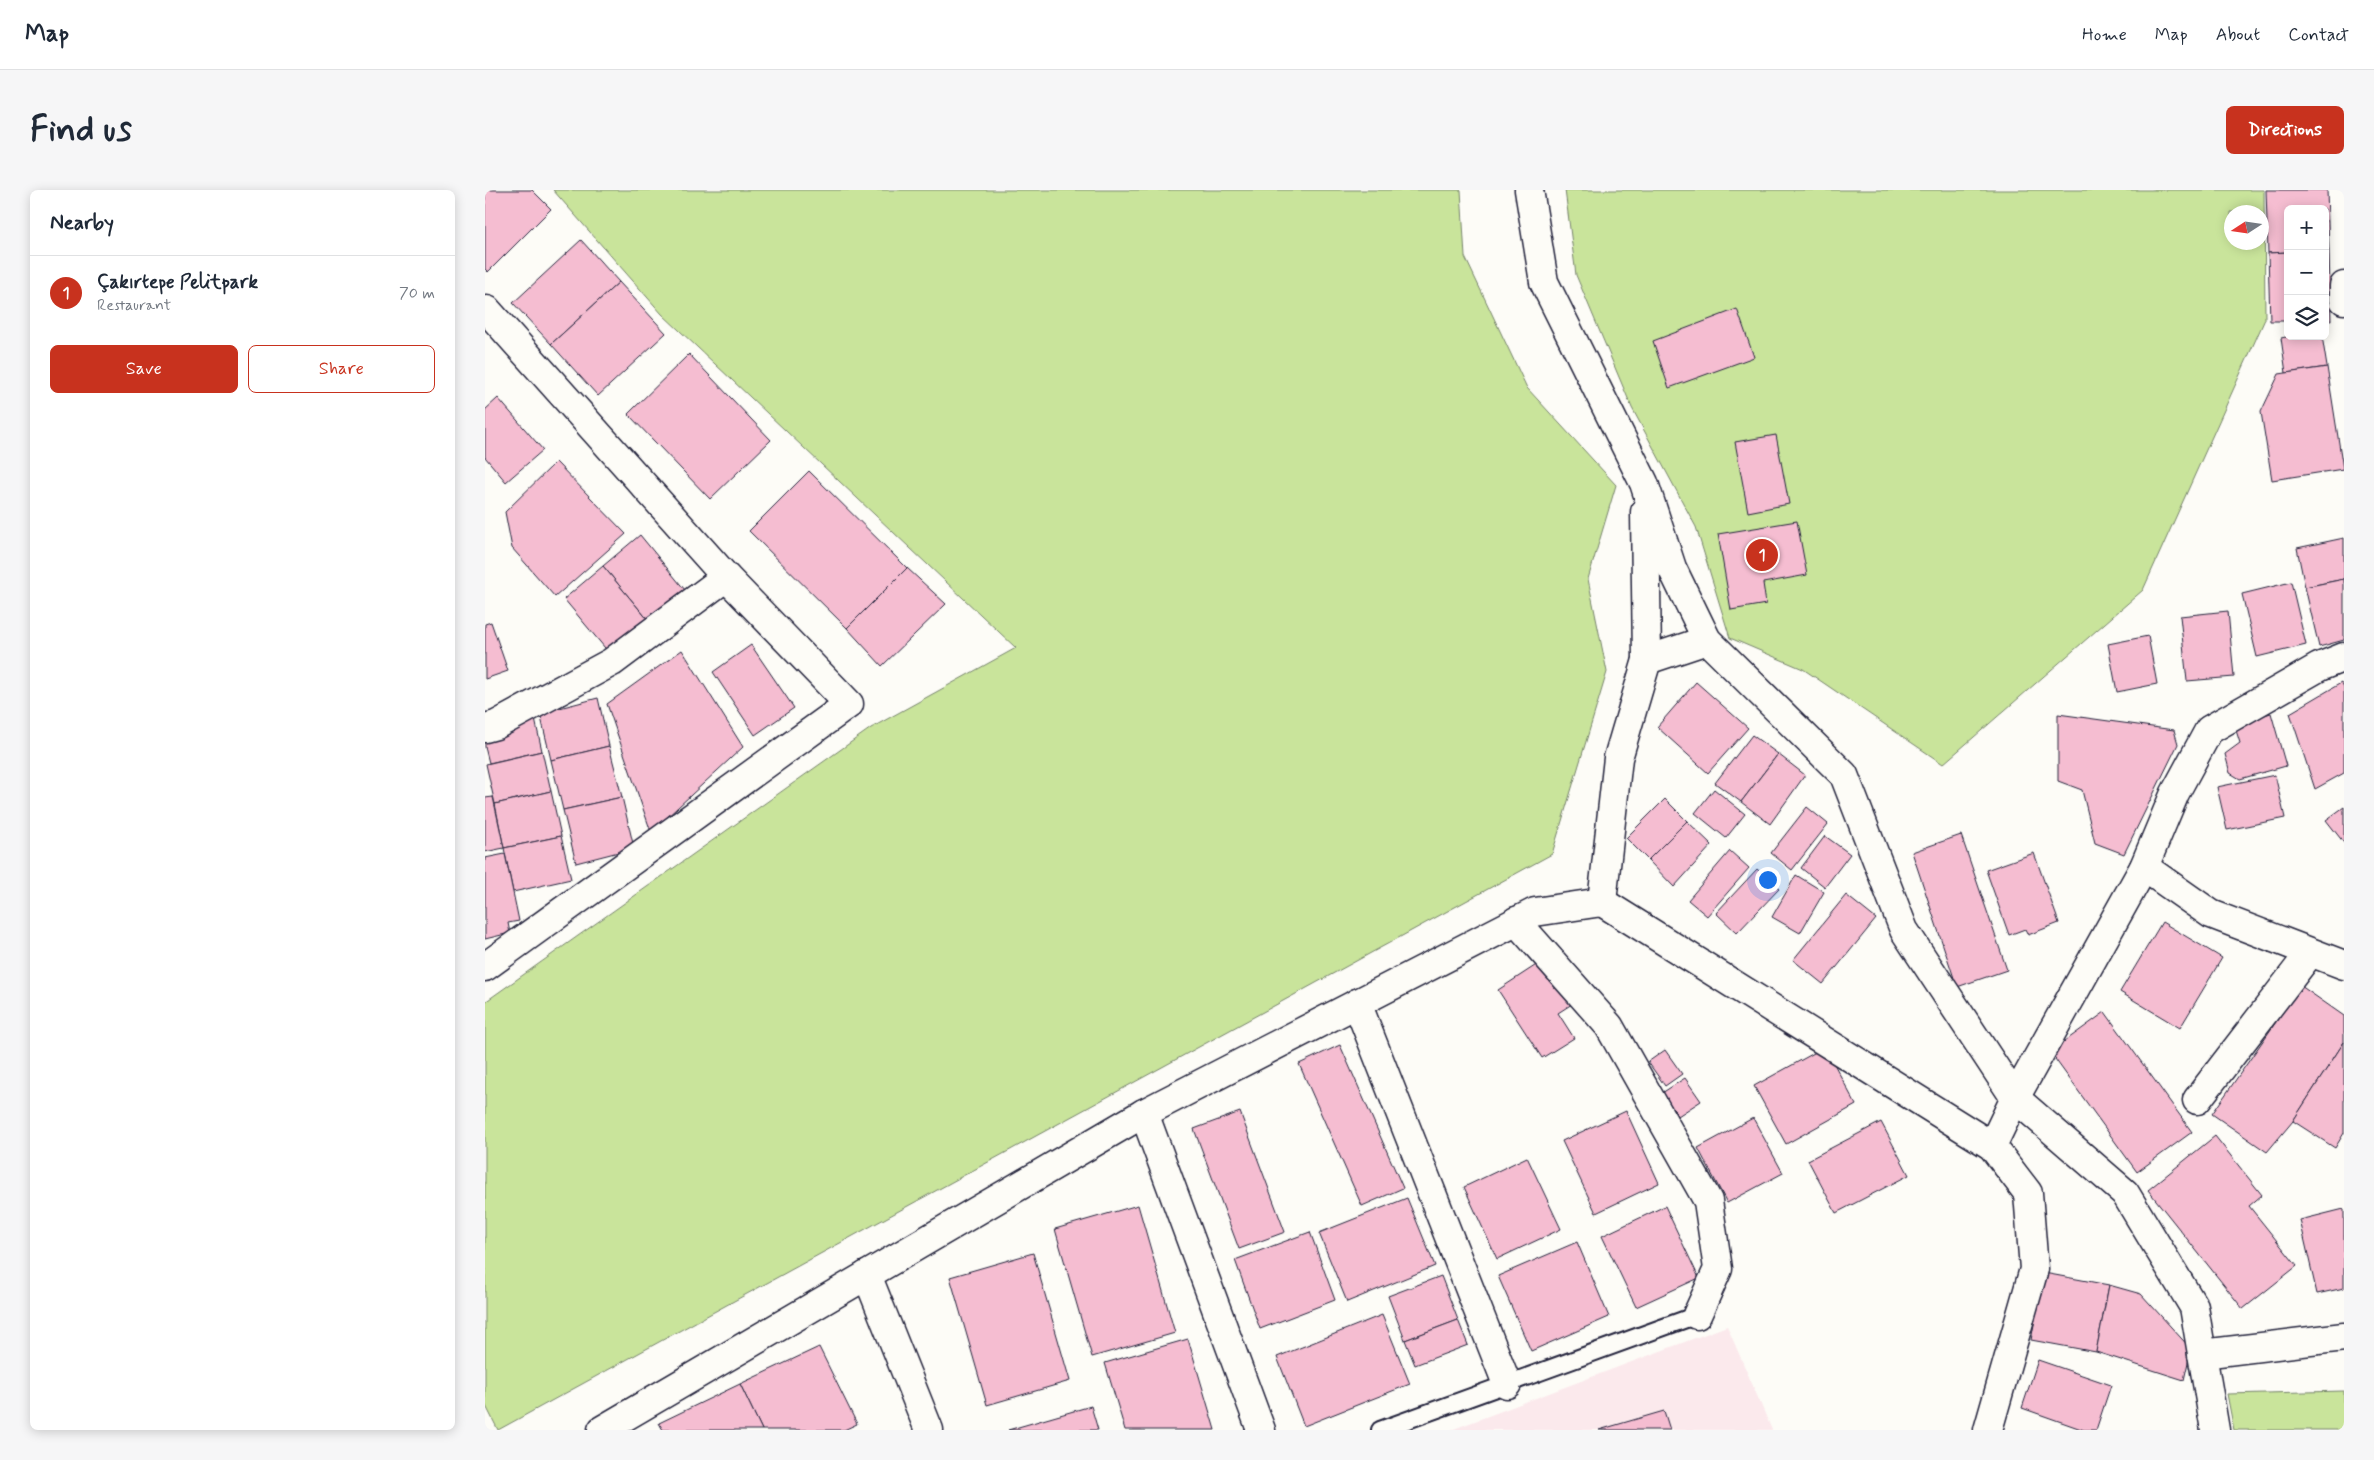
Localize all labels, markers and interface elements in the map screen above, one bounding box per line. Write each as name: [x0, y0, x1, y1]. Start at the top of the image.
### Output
text: Map: [25, 19, 69, 50]
text: Home: [2082, 23, 2127, 47]
text: Map: [2155, 23, 2188, 47]
text: About: [2216, 23, 2260, 47]
text: Contact: [2288, 23, 2349, 47]
button: Directions: [2226, 106, 2344, 154]
text: Find us: [30, 107, 132, 153]
north arrow: [2224, 205, 2269, 250]
map controls: [2284, 205, 2329, 340]
button: +: [2284, 205, 2329, 250]
text: Nearby: [50, 209, 114, 237]
button: −: [2284, 250, 2329, 295]
text: Çakırtepe Pelitpark: [97, 270, 258, 295]
text: 1: [62, 283, 70, 304]
text: 70 m: [399, 283, 435, 304]
text: Restaurant: [97, 295, 171, 316]
button: layers: [2284, 295, 2329, 340]
button: Save: [50, 345, 238, 393]
button: Share: [248, 345, 435, 393]
pin: 1: [1746, 536, 1778, 574]
your location: [1755, 867, 1781, 893]

